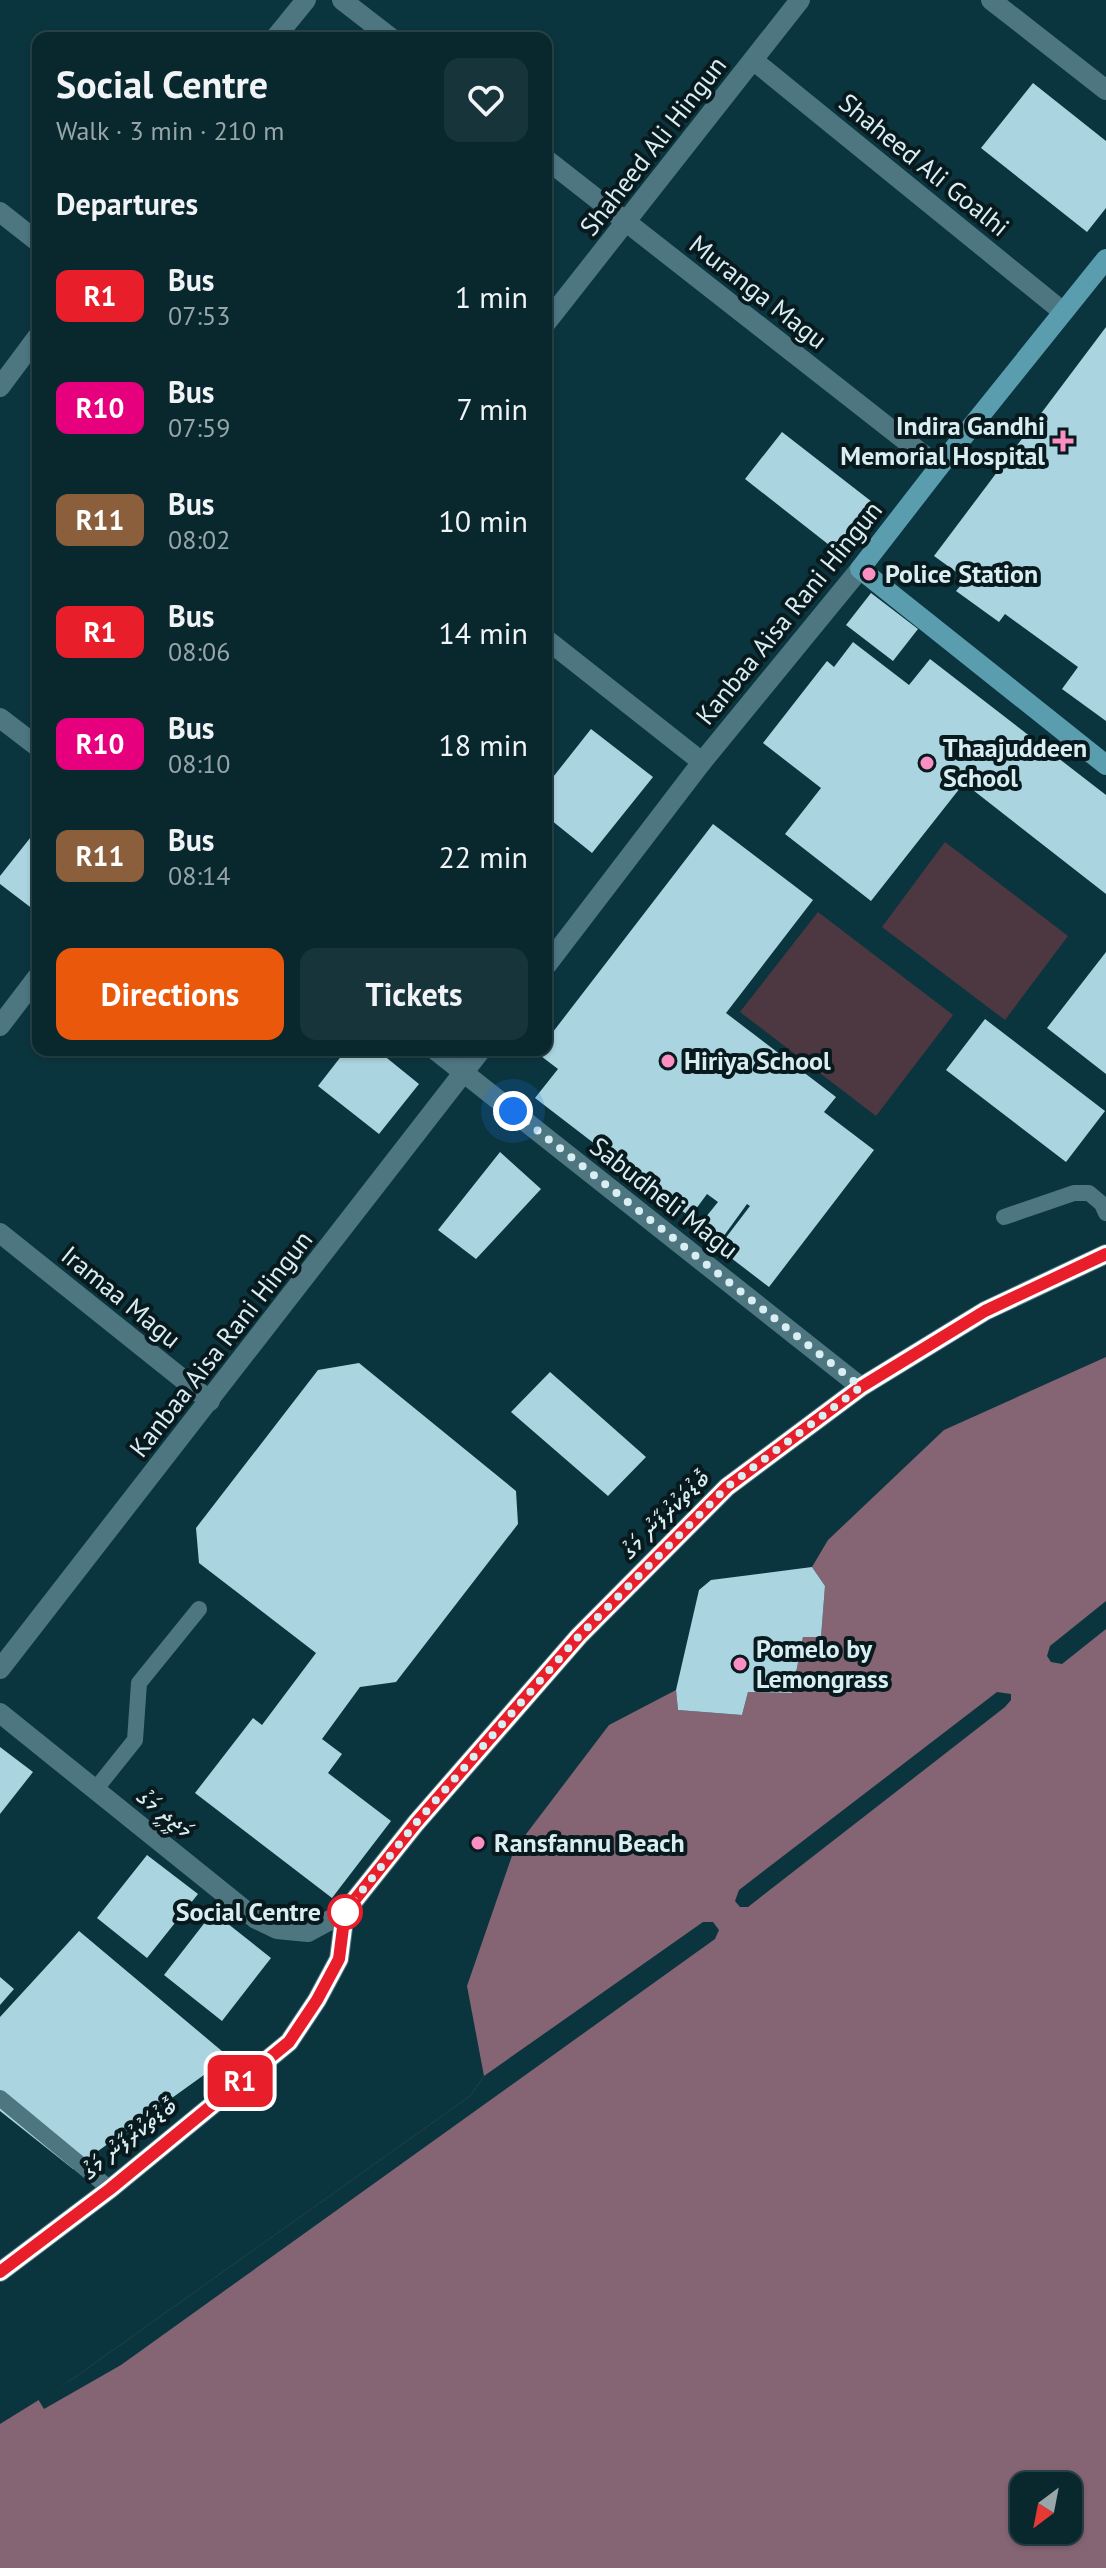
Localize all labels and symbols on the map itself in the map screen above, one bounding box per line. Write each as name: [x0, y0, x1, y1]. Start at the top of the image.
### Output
street label: Shaheed Ali Hingun: [572, 49, 733, 242]
street label: Shaheed Ali Goalhi: [832, 86, 1016, 243]
street label: Muranga Magu: [683, 228, 834, 356]
place label: Indira Gandhi Memorial Hospital: [840, 409, 1045, 472]
marker: Indira Gandhi Memorial Hospital: [1052, 430, 1074, 452]
street label: Kanbaa Aisa Rani Hingun: [688, 494, 889, 731]
place label: Police Station: [885, 557, 1038, 590]
marker: Police Station: [860, 565, 878, 583]
place label: Thaajuddeen School: [943, 731, 1087, 794]
marker: Thaajuddeen School: [918, 754, 936, 772]
place label: Hiriya School: [684, 1044, 831, 1077]
marker: Hiriya School: [659, 1052, 677, 1070]
your location: [493, 1091, 533, 1131]
street label: Sabudheli Magu: [584, 1129, 745, 1266]
street label: Kanbaa Aisa Rani Hingun: [122, 1224, 319, 1463]
street label: Iramaa Magu: [55, 1238, 188, 1355]
street label: ބޮޑުތަކުރުފާނު މަގު: [612, 1462, 717, 1566]
place label: Pomelo by Lemongrass: [756, 1632, 889, 1695]
marker: Pomelo by Lemongrass: [731, 1655, 749, 1673]
street label: މަޖީދީ މަގު: [129, 1779, 200, 1847]
place label: Ransfannu Beach: [494, 1826, 685, 1859]
marker: Ransfannu Beach: [469, 1834, 487, 1852]
place label: Social Centre: [176, 1895, 321, 1928]
marker: Social Centre: [328, 1895, 362, 1929]
line badge: R1: [204, 2055, 276, 2107]
street label: ބޮޑުތަކުރުފާނު މަގު: [73, 2089, 183, 2187]
north arrow: [1010, 2472, 1082, 2544]

